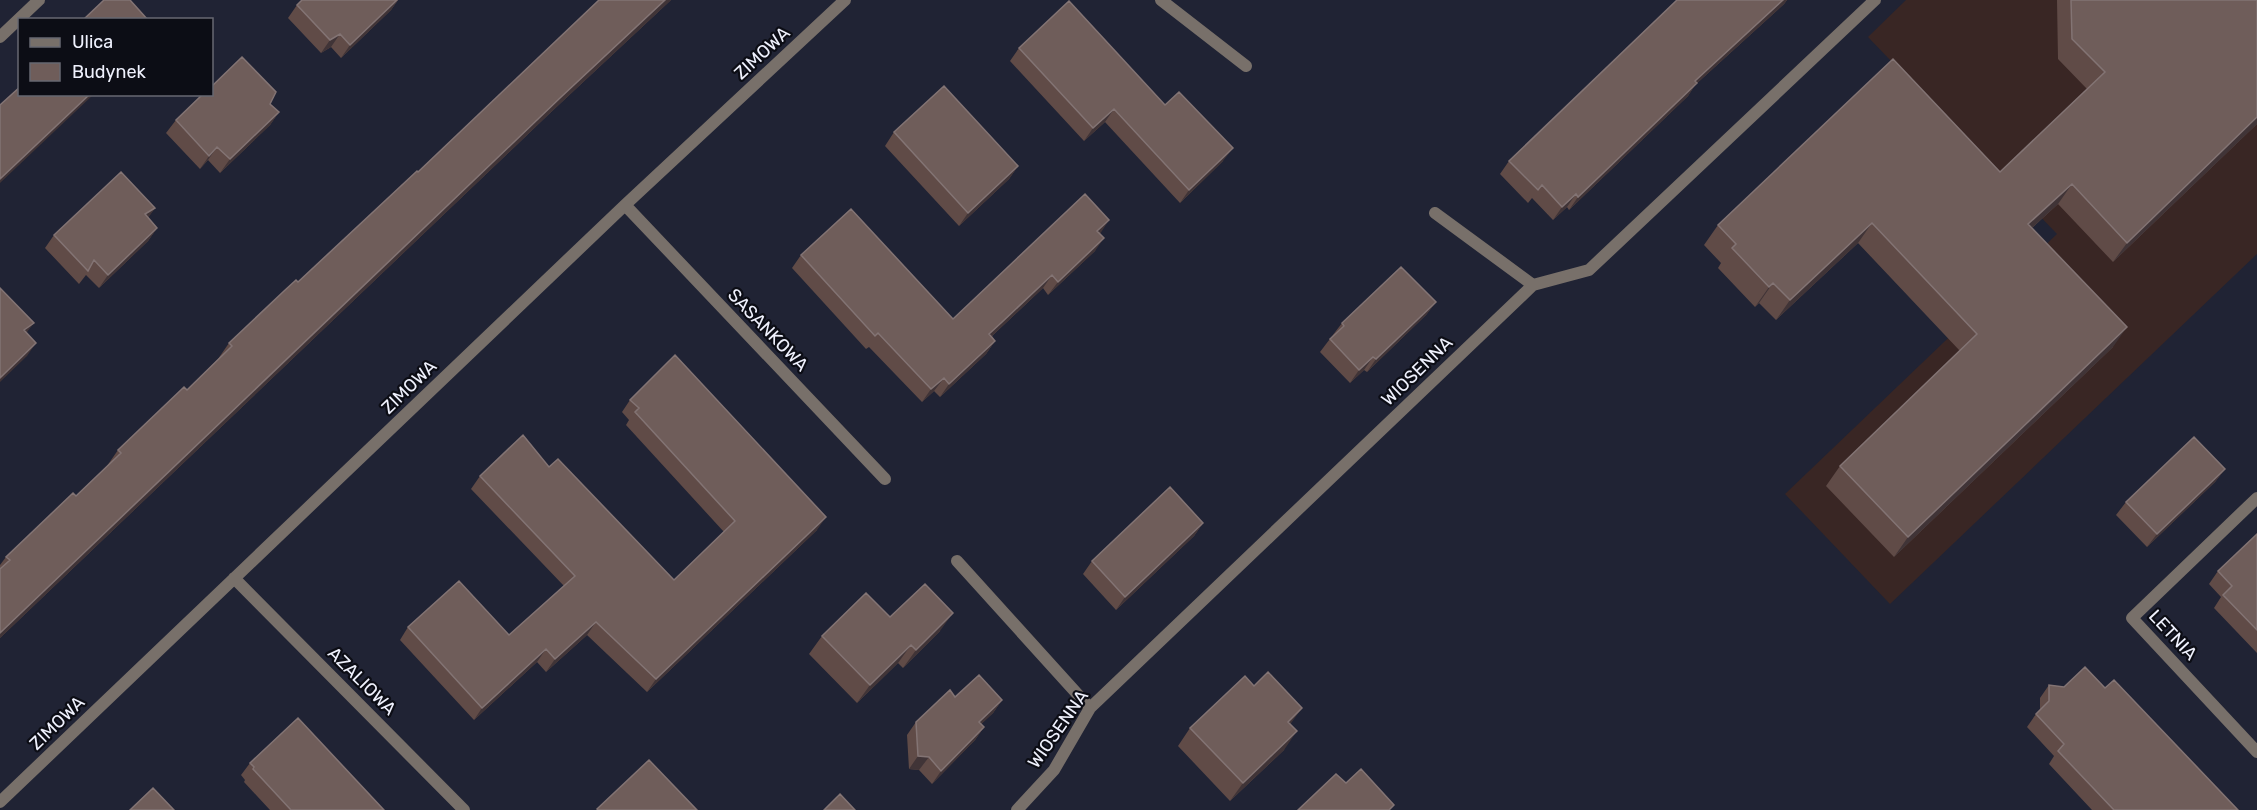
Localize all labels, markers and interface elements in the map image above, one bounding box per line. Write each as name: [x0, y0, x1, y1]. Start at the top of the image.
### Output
legend: [18, 18, 213, 96]
street label: ZIMOWA: [730, 22, 794, 84]
text: Ulica: [72, 31, 113, 53]
text: Budynek: [72, 61, 146, 83]
street label: SASANKOWA: [723, 284, 813, 376]
street label: WIOSENNA: [1377, 332, 1457, 410]
street label: ZIMOWA: [377, 355, 441, 419]
street label: LETNIA: [2144, 605, 2202, 665]
street label: AZALIOWA: [323, 642, 401, 720]
street label: WIOSENNA: [1023, 686, 1093, 772]
street label: ZIMOWA: [25, 691, 89, 755]

